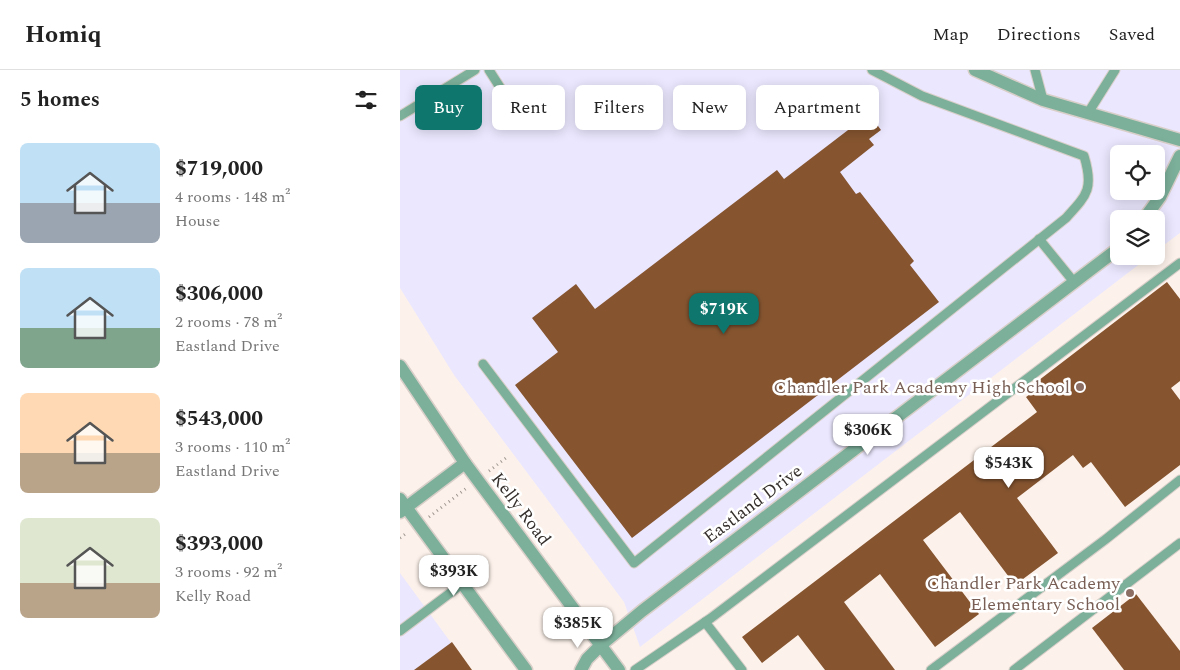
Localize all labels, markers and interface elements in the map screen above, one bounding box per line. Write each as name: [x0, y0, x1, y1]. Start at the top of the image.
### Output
text: Homiq: [25, 17, 102, 53]
text: Map: [933, 21, 969, 48]
text: Directions: [997, 21, 1081, 48]
text: Saved: [1109, 21, 1155, 48]
text: 5 homes: [20, 84, 100, 116]
chip: Buy: [415, 85, 482, 130]
chip: Rent: [492, 85, 565, 130]
chip: Filters: [575, 85, 663, 130]
chip: New: [673, 85, 746, 130]
chip: Apartment: [756, 85, 879, 130]
icon: filters: [352, 86, 380, 114]
map controls: [1110, 145, 1165, 265]
button: locate: [1110, 145, 1165, 200]
text: $719,000: [175, 153, 263, 185]
icon: home: [60, 163, 120, 223]
text: 4 rooms · 148 m²: [175, 185, 290, 209]
text: House: [175, 209, 220, 233]
button: layers: [1110, 210, 1165, 265]
text: $306,000: [175, 278, 263, 310]
icon: home: [60, 288, 120, 348]
pin: $719K: [689, 292, 759, 335]
text: $719K: [700, 297, 748, 321]
text: 2 rooms · 78 m²: [175, 310, 282, 334]
text: Eastland Drive: [175, 334, 280, 358]
place label: Chandler Park Academy High School: [773, 374, 1070, 401]
marker: Chandler Park Academy High School: [1074, 381, 1086, 393]
text: $543,000: [175, 403, 263, 435]
icon: home: [60, 413, 120, 473]
pin: $306K: [833, 414, 903, 456]
text: $306K: [844, 418, 892, 442]
text: 3 rooms · 110 m²: [175, 435, 290, 459]
pin: $543K: [974, 446, 1044, 489]
text: $543K: [985, 451, 1033, 475]
street label: Eastland Drive: [698, 458, 808, 550]
text: Eastland Drive: [175, 459, 280, 483]
street label: Kelly Road: [484, 467, 558, 551]
text: $393,000: [175, 528, 263, 560]
icon: home: [60, 538, 120, 598]
pin: $393K: [419, 554, 489, 597]
text: $393K: [430, 559, 478, 583]
text: 3 rooms · 92 m²: [175, 560, 282, 584]
place label: Chandler Park Academy Elementary School: [927, 570, 1121, 618]
text: Kelly Road: [175, 584, 251, 608]
marker: Chandler Park Academy Elementary School: [1124, 587, 1136, 599]
pin: $385K: [543, 606, 613, 649]
text: $385K: [554, 611, 602, 635]

